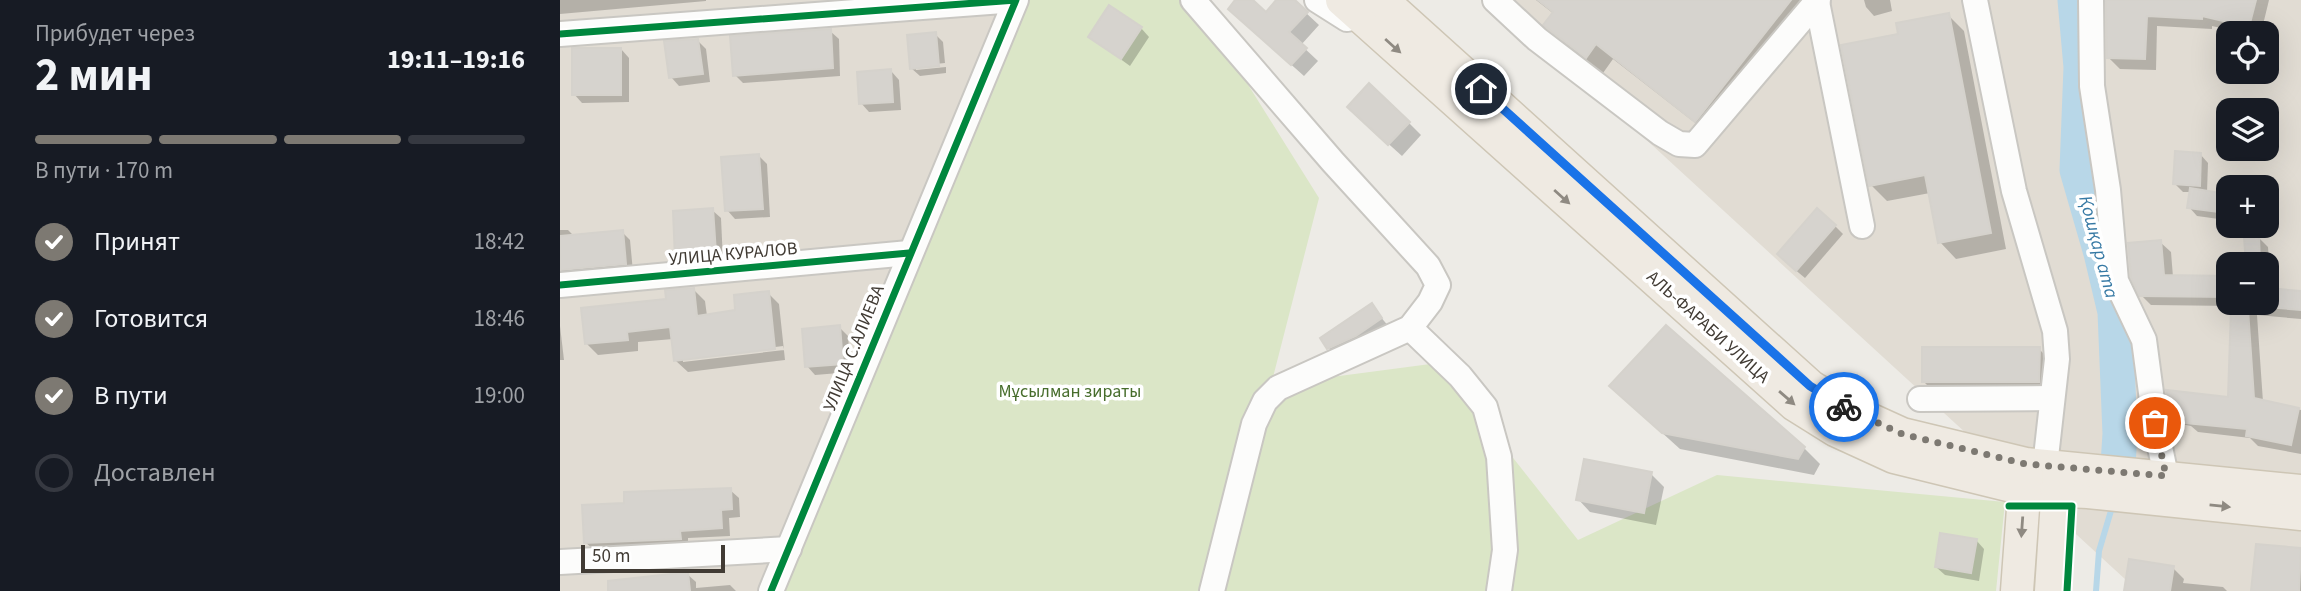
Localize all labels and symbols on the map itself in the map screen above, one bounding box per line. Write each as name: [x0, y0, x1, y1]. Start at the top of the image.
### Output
one-way arrow: [1384, 38, 1402, 54]
pin: [1451, 59, 1511, 119]
one-way arrow: [1553, 189, 1570, 205]
water label: Қошқар ата: [2071, 193, 2125, 301]
street label: УЛИЦА КУРАЛОВ: [668, 236, 798, 272]
street label: АЛЬ-ФАРАБИ УЛИЦА: [1641, 265, 1775, 389]
street label: УЛИЦА С.АЛИЕВА: [817, 281, 891, 415]
courier: [1809, 372, 1879, 442]
park label: Мұсылман зираты: [999, 379, 1141, 404]
one-way arrow: [1778, 390, 1796, 406]
pin: [2125, 393, 2185, 453]
one-way arrow: [2209, 500, 2231, 511]
one-way arrow: [2016, 516, 2027, 538]
scale bar: [581, 542, 724, 574]

